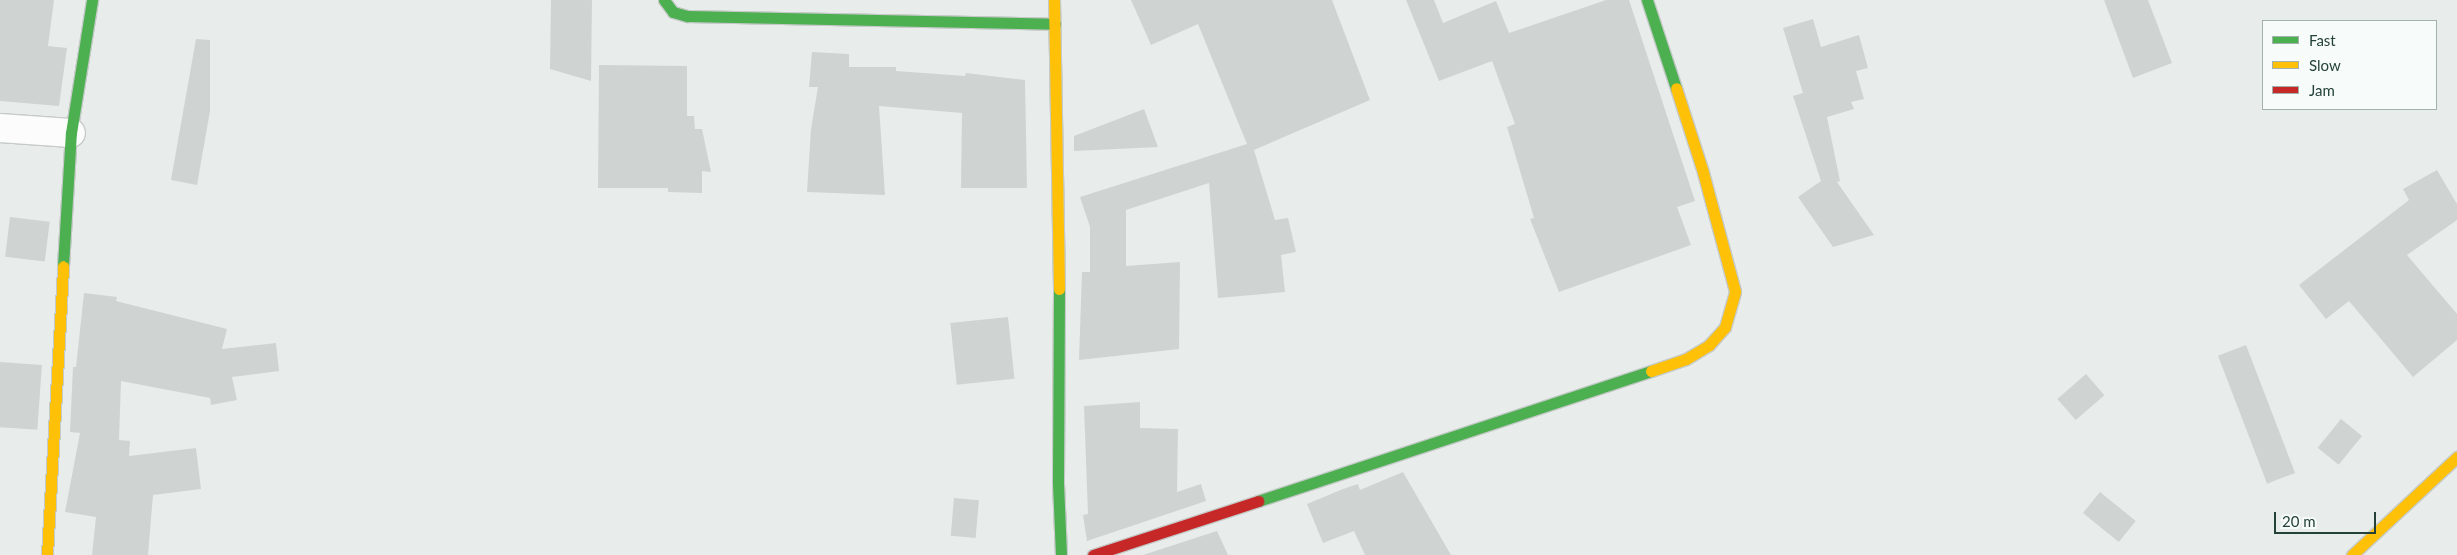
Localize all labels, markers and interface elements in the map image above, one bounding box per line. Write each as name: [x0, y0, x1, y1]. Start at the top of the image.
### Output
legend: [2262, 20, 2437, 110]
text: Fast: [2309, 31, 2336, 49]
text: Slow: [2309, 56, 2341, 74]
text: Jam: [2309, 81, 2335, 99]
scale bar: [2277, 502, 2380, 534]
text: 20 m: [2282, 512, 2316, 530]

